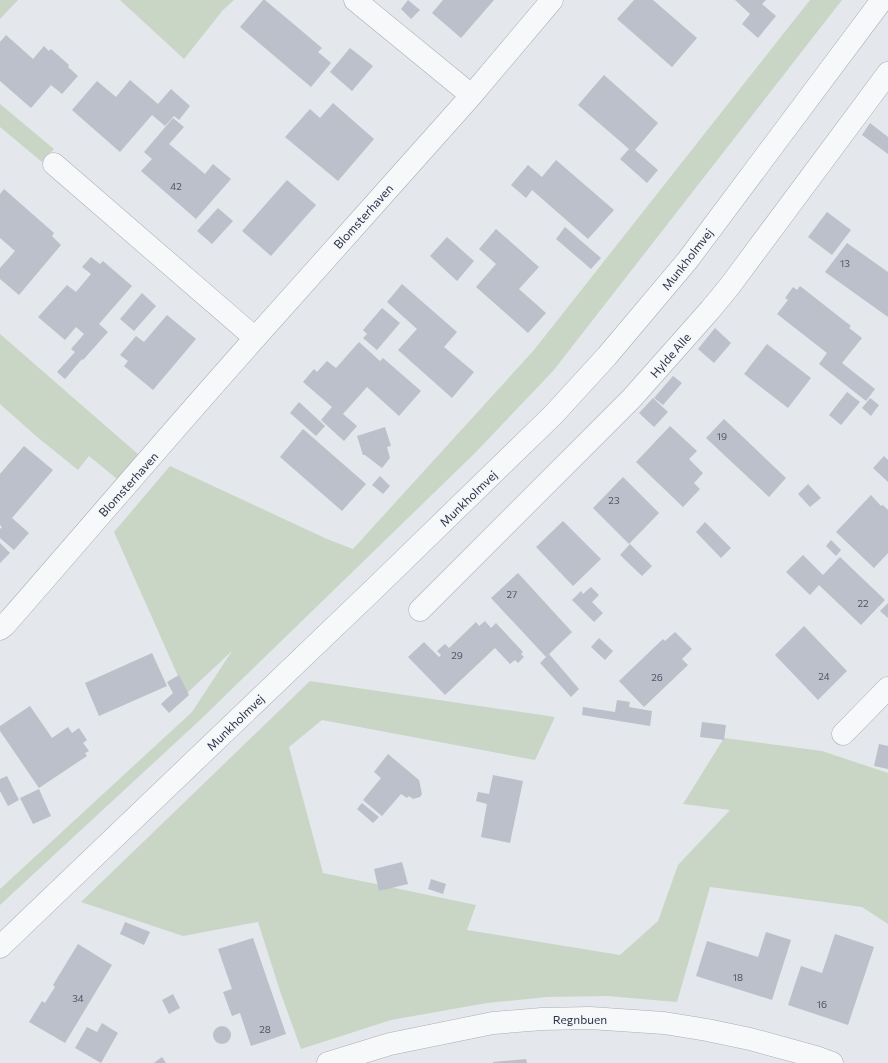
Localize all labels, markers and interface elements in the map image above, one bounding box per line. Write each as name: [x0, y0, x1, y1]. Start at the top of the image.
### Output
house number: 42: [170, 180, 182, 192]
street label: Blomsterhaven: [330, 181, 396, 251]
street label: Munkholmvej: [659, 225, 715, 293]
house number: 13: [840, 257, 850, 269]
street label: Hylde Alle: [647, 330, 693, 380]
house number: 19: [717, 430, 727, 442]
street label: Blomsterhaven: [95, 449, 161, 519]
street label: Munkholmvej: [436, 467, 500, 529]
house number: 23: [608, 494, 620, 506]
house number: 27: [507, 588, 517, 600]
house number: 22: [857, 597, 869, 609]
house number: 29: [451, 649, 463, 661]
house number: 24: [818, 670, 830, 682]
house number: 26: [651, 671, 663, 683]
street label: Munkholmvej: [203, 691, 267, 753]
house number: 18: [733, 971, 743, 983]
house number: 34: [72, 992, 84, 1004]
house number: 16: [817, 998, 827, 1010]
street label: Regnbuen: [553, 1012, 607, 1026]
house number: 28: [259, 1023, 271, 1035]

